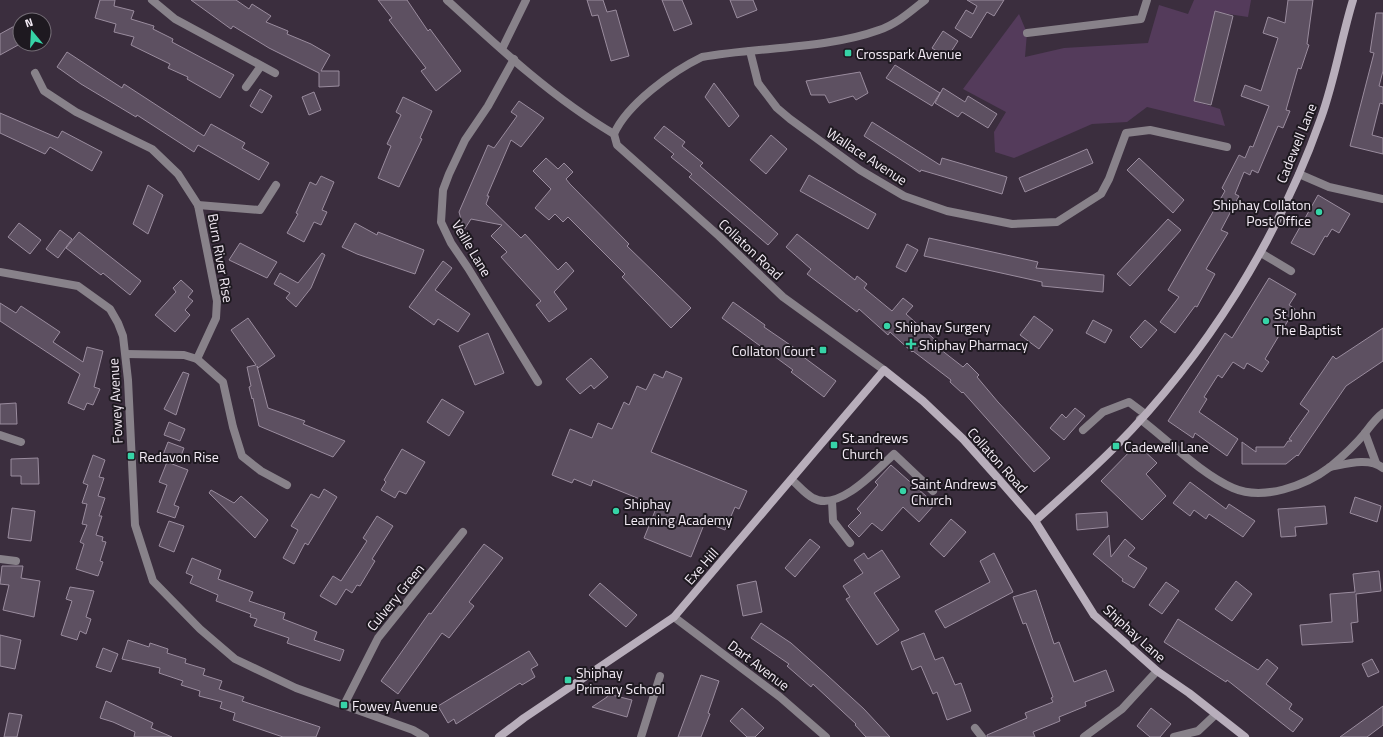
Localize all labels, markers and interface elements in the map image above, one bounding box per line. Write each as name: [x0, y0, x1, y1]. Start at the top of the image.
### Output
north arrow: [12, 12, 52, 52]
text: N: [23, 14, 35, 31]
place label: Crosspark Avenue: [856, 43, 962, 64]
marker: Crosspark Avenue: [843, 48, 853, 58]
street label: Cadewell Lane: [1270, 100, 1322, 186]
street label: Wallace Avenue: [822, 122, 912, 190]
place label: Shiphay Collaton Post Office: [1213, 194, 1311, 231]
marker: Shiphay Collaton Post Office: [1314, 207, 1324, 217]
street label: Burn River Rise: [203, 212, 239, 304]
street label: Collaton Road: [714, 214, 788, 284]
street label: Veille Lane: [447, 216, 497, 280]
place label: St John The Baptist: [1274, 303, 1341, 340]
place label: Shiphay Surgery: [895, 316, 991, 337]
marker: St John The Baptist: [1261, 316, 1271, 326]
marker: Shiphay Surgery: [882, 321, 892, 331]
place label: Shiphay Pharmacy: [919, 334, 1028, 355]
marker: Shiphay Pharmacy: [906, 339, 916, 349]
place label: Collaton Court: [732, 340, 815, 361]
marker: Collaton Court: [818, 345, 828, 355]
street label: Fowey Avenue: [102, 358, 128, 444]
street label: Collaton Road: [963, 423, 1033, 497]
place label: St.andrews Church: [842, 427, 908, 464]
place label: Cadewell Lane: [1124, 436, 1209, 457]
marker: St.andrews Church: [829, 440, 839, 450]
marker: Cadewell Lane: [1111, 441, 1121, 451]
place label: Redavon Rise: [139, 446, 219, 467]
marker: Redavon Rise: [126, 451, 136, 461]
place label: Saint Andrews Church: [911, 473, 996, 510]
marker: Saint Andrews Church: [898, 486, 908, 496]
place label: Shiphay Learning Academy: [624, 493, 732, 530]
marker: Shiphay Learning Academy: [611, 506, 621, 516]
street label: Exe Hill: [679, 543, 723, 589]
street label: Culvery Green: [361, 559, 429, 635]
street label: Shiphay Lane: [1099, 599, 1171, 667]
street label: Dart Avenue: [724, 635, 794, 695]
place label: Shiphay Primary School: [576, 662, 665, 699]
marker: Shiphay Primary School: [563, 675, 573, 685]
place label: Fowey Avenue: [352, 695, 438, 716]
marker: Fowey Avenue: [339, 700, 349, 710]

